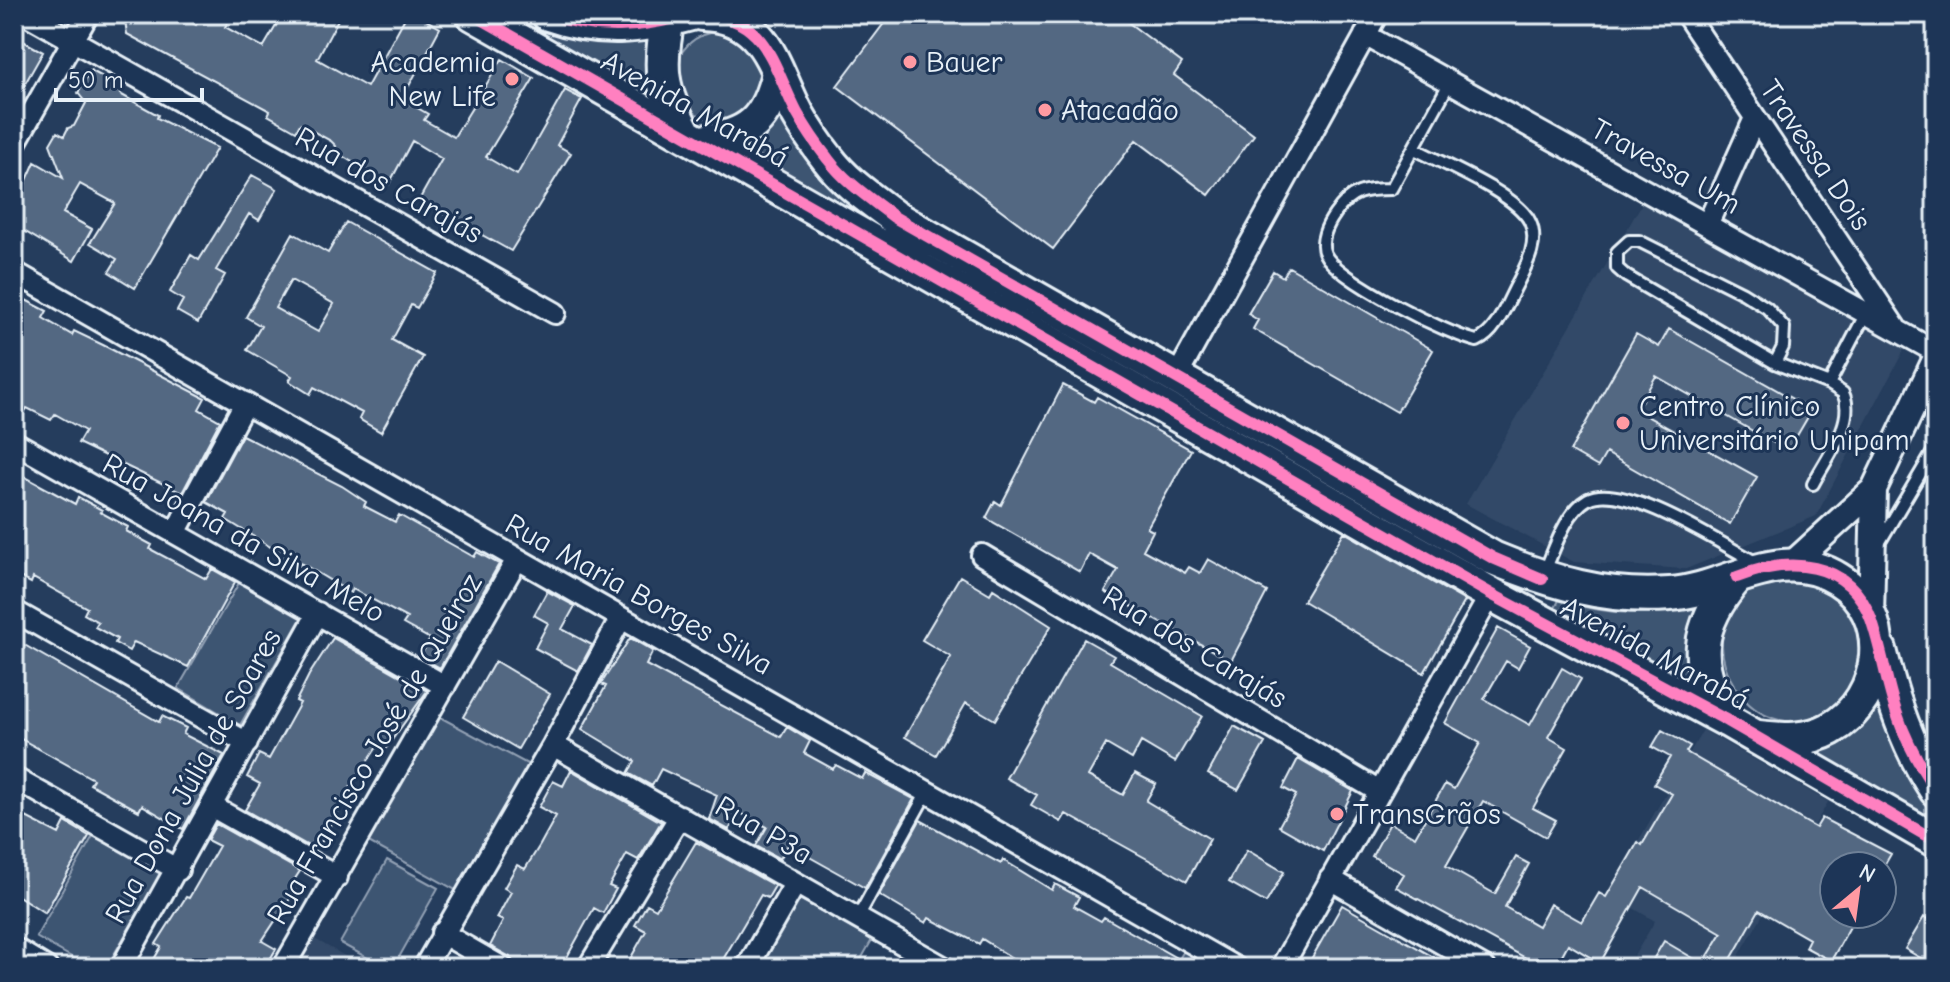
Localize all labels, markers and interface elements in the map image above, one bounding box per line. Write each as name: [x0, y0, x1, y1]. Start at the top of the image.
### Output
street label: Avenida Marabá: [595, 44, 794, 175]
place label: Academia New Life: [371, 45, 496, 114]
place label: Bauer: [926, 45, 1002, 80]
scale bar: [56, 52, 202, 102]
marker: Bauer: [901, 53, 919, 71]
text: 50 m: [68, 66, 124, 94]
marker: Academia New Life: [503, 70, 521, 88]
street label: Travessa Dois: [1752, 73, 1879, 237]
place label: Atacadão: [1061, 93, 1179, 128]
marker: Atacadão: [1036, 101, 1054, 119]
street label: Travessa Um: [1585, 111, 1747, 222]
street label: Rua dos Carajás: [289, 120, 488, 251]
place label: Centro Clínico Universitário Unipam: [1639, 389, 1909, 458]
marker: Centro Clínico Universitário Unipam: [1614, 414, 1632, 432]
street label: Rua Joana da Silva Melo: [97, 446, 391, 631]
street label: Rua Maria Borges Silva: [499, 506, 778, 682]
street label: Rua Francisco José de Queiroz: [260, 568, 489, 931]
street label: Rua dos Carajás: [1096, 579, 1293, 716]
street label: Avenida Marabá: [1555, 589, 1755, 718]
street label: Rua Dona Júlia de Soares: [98, 623, 289, 930]
street label: Rua P3a: [709, 789, 818, 872]
place label: TransGrãos: [1353, 797, 1501, 832]
marker: TransGrãos: [1328, 805, 1346, 823]
north arrow: [1818, 850, 1898, 930]
text: N: [1855, 859, 1880, 888]

